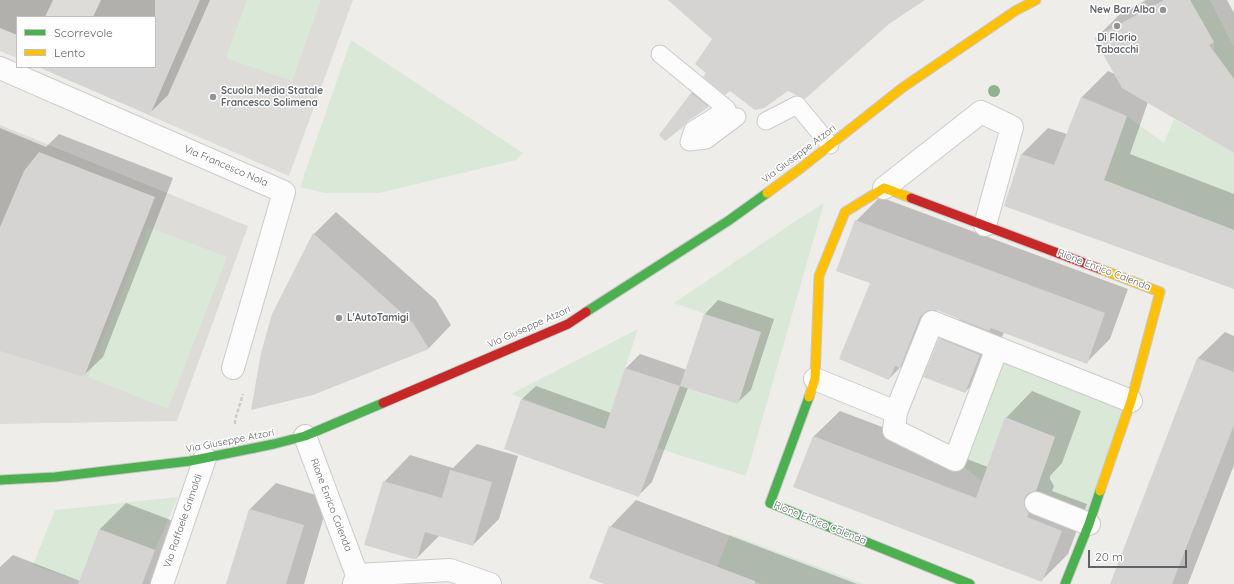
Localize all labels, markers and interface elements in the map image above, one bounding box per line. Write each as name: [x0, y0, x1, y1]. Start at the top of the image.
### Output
place label: New Bar Alba: [1090, 4, 1155, 16]
marker: New Bar Alba: [1158, 5, 1168, 15]
legend: [16, 16, 156, 68]
marker: Di Florio Tabacchi: [1112, 21, 1122, 31]
text: Scorrevole: [54, 25, 113, 40]
place label: Di Florio Tabacchi: [1096, 32, 1138, 56]
text: Lento: [54, 45, 85, 60]
place label: Scuola Media Statale Francesco Solimena: [221, 85, 323, 108]
marker: Scuola Media Statale Francesco Solimena: [208, 92, 218, 102]
street label: Via Giuseppe Atzori: [760, 122, 838, 186]
street label: Via Francesco Nola: [182, 143, 270, 189]
street label: Rione Enrico Calenda: [1056, 247, 1152, 293]
street label: Via Giuseppe Atzori: [486, 303, 572, 351]
place label: L'AutoTamigi: [347, 312, 409, 324]
marker: L'AutoTamigi: [334, 313, 344, 323]
street label: Via Giuseppe Atzori: [185, 427, 275, 455]
street label: Rione Enrico Calenda: [308, 457, 354, 553]
street label: Via Raffaele Grimaldi: [161, 473, 205, 569]
street label: Rione Enrico Calenda: [772, 499, 868, 547]
scale bar: [1090, 542, 1189, 568]
text: 20 m: [1095, 549, 1123, 564]

